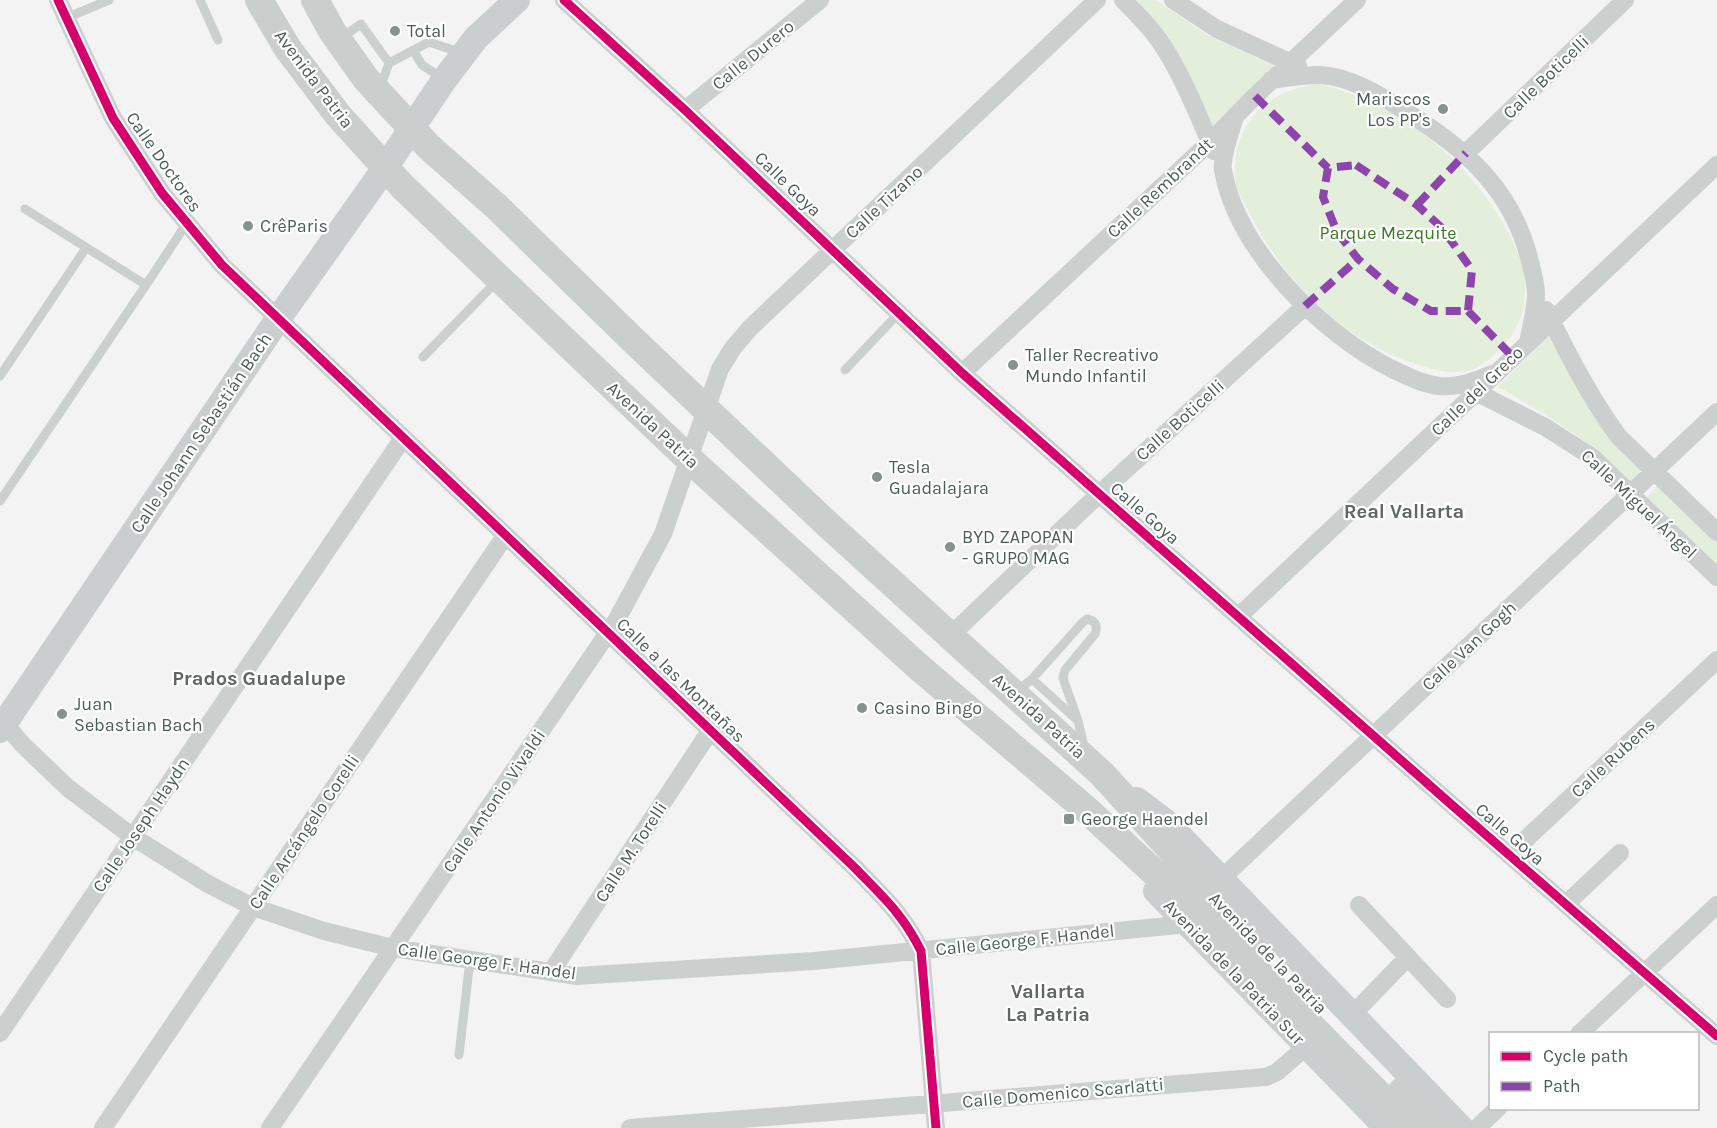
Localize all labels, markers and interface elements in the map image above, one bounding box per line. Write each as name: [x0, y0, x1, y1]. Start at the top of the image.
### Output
street label: Calle Durero: [707, 15, 799, 95]
place label: Total: [407, 20, 446, 42]
marker: Total: [388, 24, 402, 38]
street label: Avenida Patria: [270, 25, 358, 133]
street label: Calle Boticelli: [1498, 30, 1594, 124]
place label: Mariscos Los PP's: [1356, 88, 1431, 131]
marker: Mariscos Los PP's: [1436, 102, 1450, 116]
street label: Calle Doctores: [121, 108, 207, 216]
street label: Calle Rembrandt: [1102, 133, 1218, 243]
street label: Calle Goya: [750, 147, 826, 221]
street label: Calle Tizano: [841, 161, 927, 243]
place label: CrêParis: [260, 215, 328, 237]
marker: CrêParis: [241, 219, 255, 233]
park label: Parque Mezquite: [1319, 222, 1457, 244]
street label: Calle Johann Sebastián Bach: [126, 329, 276, 537]
street label: Calle del Greco: [1426, 341, 1528, 441]
place label: Taller Recreativo Mundo Infantil: [1025, 344, 1159, 387]
marker: Taller Recreativo Mundo Infantil: [1006, 358, 1020, 372]
street label: Calle Boticelli: [1131, 374, 1229, 466]
street label: Avenida Patria: [602, 377, 704, 473]
street label: Calle Miguel Ángel: [1576, 444, 1702, 563]
place label: Tesla Guadalajara: [889, 456, 989, 499]
marker: Tesla Guadalajara: [870, 470, 884, 484]
street label: Calle Goya: [1106, 477, 1184, 549]
district label: Real Vallarta: [1344, 500, 1464, 523]
place label: BYD ZAPOPAN - GRUPO MAG: [962, 526, 1074, 569]
marker: BYD ZAPOPAN - GRUPO MAG: [943, 540, 957, 554]
street label: Calle Van Gogh: [1417, 596, 1521, 696]
street label: Calle a las Montañas: [612, 613, 750, 747]
district label: Prados Guadalupe: [172, 667, 346, 690]
street label: Avenida Patria: [988, 668, 1090, 764]
place label: Juan Sebastian Bach: [74, 693, 203, 736]
place label: Casino Bingo: [874, 697, 982, 719]
marker: Casino Bingo: [855, 701, 869, 715]
marker: Juan Sebastian Bach: [55, 707, 69, 721]
street label: Calle Rubens: [1566, 714, 1660, 802]
street label: Calle Antonio Vivaldi: [438, 725, 550, 877]
street label: Calle Arcángelo Corelli: [244, 750, 364, 914]
street label: Calle Joseph Haydn: [88, 753, 194, 897]
street label: Calle M. Torelli: [590, 797, 672, 907]
street label: Calle Goya: [1471, 798, 1549, 870]
place label: George Haendel: [1081, 808, 1209, 830]
marker: George Haendel: [1062, 812, 1076, 826]
street label: Avenida de la Patria: [1204, 887, 1332, 1019]
street label: Avenida de la Patria Sur: [1159, 895, 1310, 1050]
street label: Calle George F. Handel: [934, 920, 1116, 960]
street label: Calle George F. Handel: [396, 938, 578, 984]
district label: Vallarta La Patria: [1006, 980, 1090, 1026]
legend: [1489, 1032, 1699, 1110]
text: Cycle path: [1543, 1045, 1628, 1067]
street label: Calle Domenico Scarlatti: [961, 1073, 1165, 1113]
text: Path: [1543, 1075, 1581, 1097]

